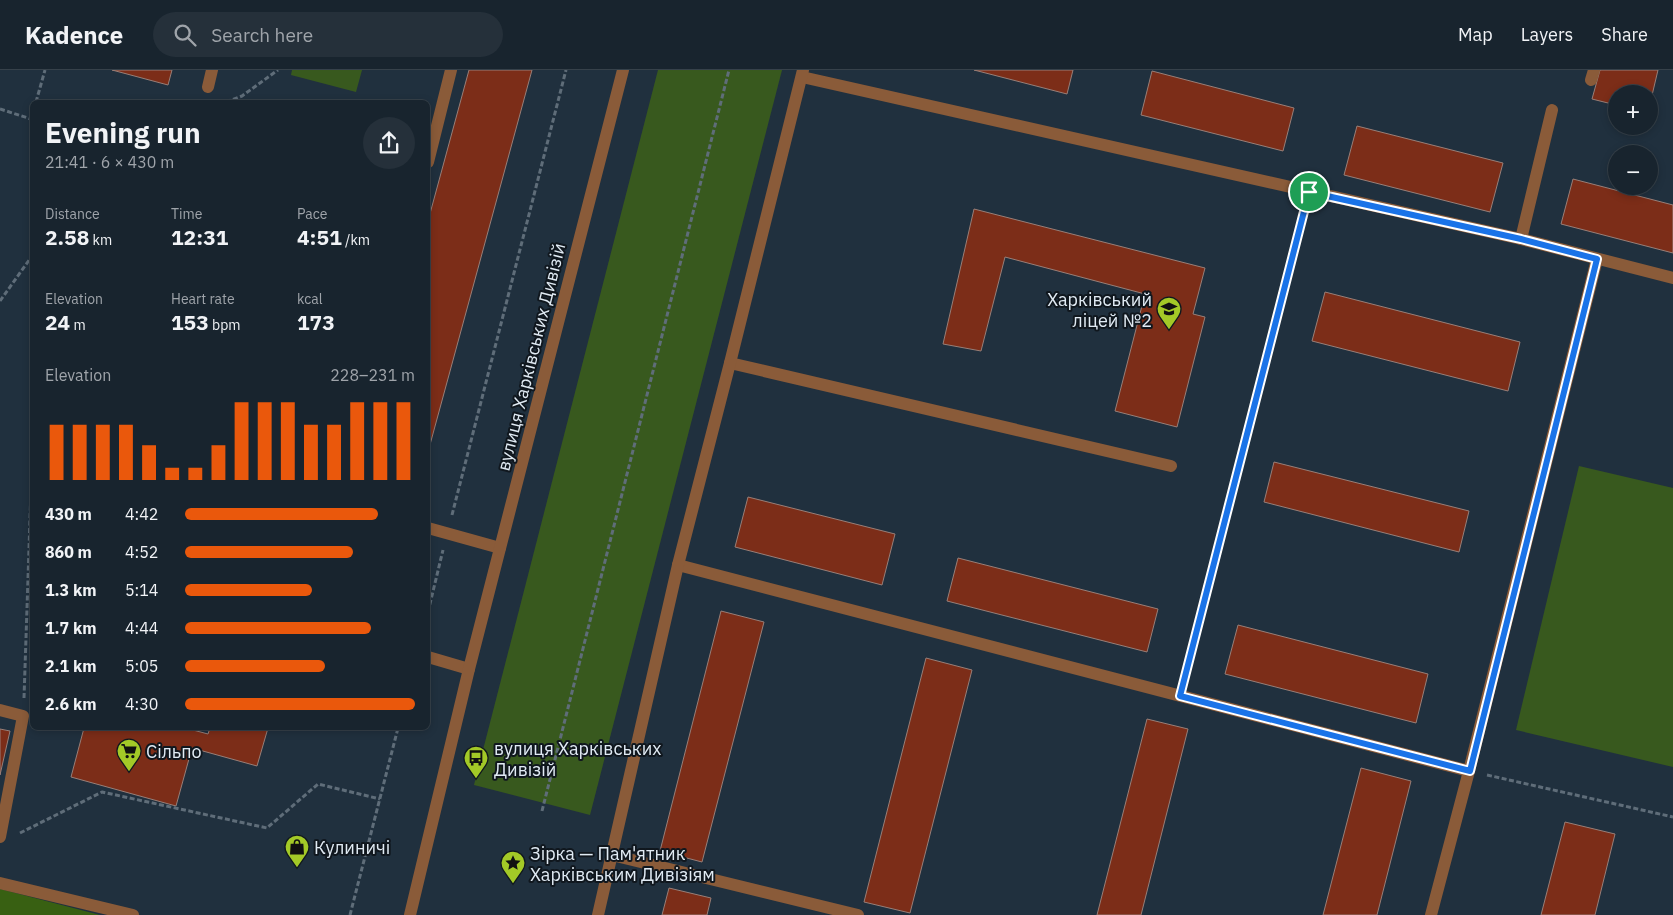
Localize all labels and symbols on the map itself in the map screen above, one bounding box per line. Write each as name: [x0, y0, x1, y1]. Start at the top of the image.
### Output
pin: [1288, 171, 1330, 213]
street label: вулиця Харківських Дивізій: [492, 241, 570, 473]
place label: Харківський ліцей №2: [1047, 288, 1152, 332]
school or university icon: Харківський ліцей №2: [1156, 296, 1182, 330]
place label: вулиця Харківських Дивізій: [494, 737, 661, 781]
supermarket icon: Сільпо: [116, 738, 142, 772]
place label: Сільпо: [146, 740, 202, 763]
bus stop icon: вулиця Харківських Дивізій: [463, 745, 489, 779]
shop icon: Кулиничі: [284, 834, 310, 868]
place label: Кулиничі: [314, 836, 390, 859]
place label: Зірка — Пам'ятник Харківським Дивізіям: [530, 842, 715, 886]
place icon: Зірка — Пам'ятник Харківським Дивізіям: [500, 850, 526, 884]

